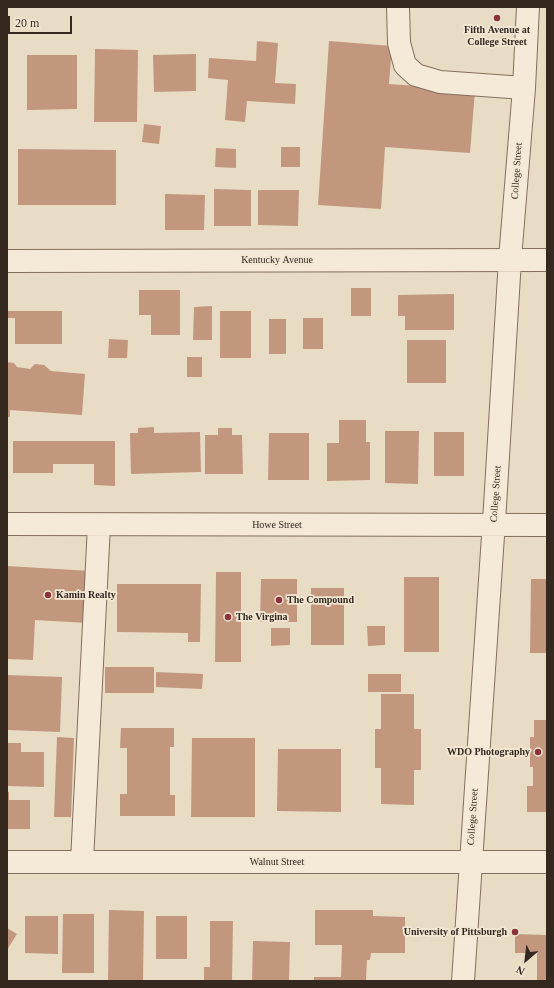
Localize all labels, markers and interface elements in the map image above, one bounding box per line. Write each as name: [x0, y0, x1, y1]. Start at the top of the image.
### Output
scale bar: [10, 8, 74, 34]
marker: Fifth Avenue at College Street: [492, 13, 502, 23]
text: 20 m: [15, 16, 39, 30]
place label: Fifth Avenue at College Street: [464, 24, 530, 48]
street label: College Street: [509, 142, 525, 200]
street label: Kentucky Avenue: [241, 254, 313, 266]
street label: College Street: [488, 465, 504, 523]
street label: Howe Street: [252, 519, 302, 531]
place label: Kamin Realty: [56, 589, 116, 601]
marker: Kamin Realty: [43, 590, 53, 600]
place label: The Compound: [287, 594, 354, 606]
marker: The Compound: [274, 595, 284, 605]
place label: The Virgina: [236, 611, 288, 623]
marker: The Virgina: [223, 612, 233, 622]
place label: WDO Photography: [447, 746, 530, 758]
marker: WDO Photography: [533, 747, 543, 757]
street label: College Street: [465, 788, 481, 846]
street label: Walnut Street: [250, 856, 304, 868]
place label: University of Pittsburgh: [404, 926, 507, 938]
marker: University of Pittsburgh: [510, 927, 520, 937]
north arrow: [506, 940, 546, 980]
text: N: [514, 963, 527, 978]

